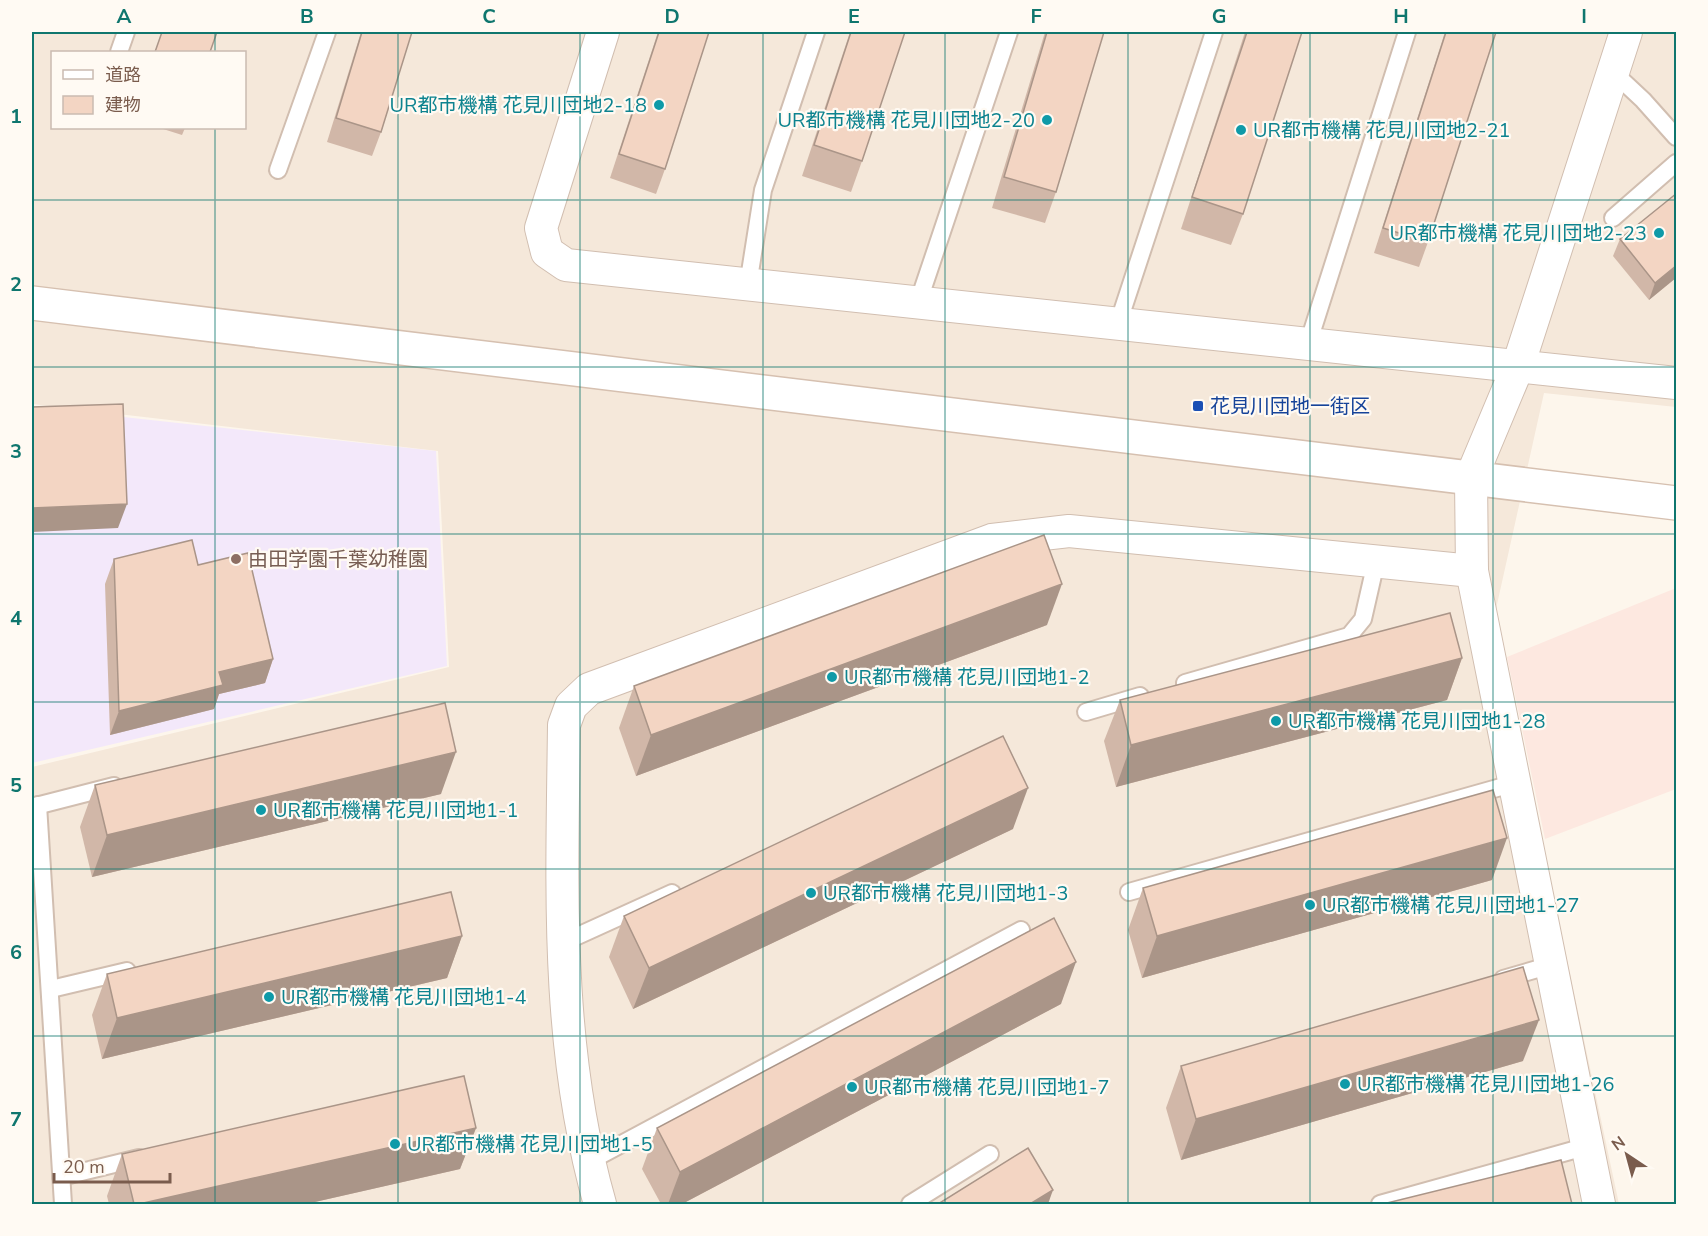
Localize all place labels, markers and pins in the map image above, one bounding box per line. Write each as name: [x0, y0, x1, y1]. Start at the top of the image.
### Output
place label: UR都市機構 花見川団地2-18: [389, 92, 647, 119]
marker: UR都市機構 花見川団地2-18: [652, 98, 666, 112]
place label: UR都市機構 花見川団地2-20: [777, 107, 1035, 134]
marker: UR都市機構 花見川団地2-20: [1040, 113, 1054, 127]
place label: UR都市機構 花見川団地2-21: [1253, 117, 1511, 144]
marker: UR都市機構 花見川団地2-21: [1234, 123, 1248, 137]
place label: UR都市機構 花見川団地2-23: [1389, 220, 1647, 247]
marker: UR都市機構 花見川団地2-23: [1652, 226, 1666, 240]
place label: 花見川団地一街区: [1210, 393, 1370, 420]
marker: 花見川団地一街区: [1191, 399, 1205, 413]
place label: 由田学園千葉幼稚園: [248, 546, 428, 573]
marker: 由田学園千葉幼稚園: [229, 552, 243, 566]
place label: UR都市機構 花見川団地1-2: [844, 664, 1090, 691]
marker: UR都市機構 花見川団地1-2: [825, 670, 839, 684]
place label: UR都市機構 花見川団地1-28: [1288, 708, 1546, 735]
marker: UR都市機構 花見川団地1-28: [1269, 714, 1283, 728]
place label: UR都市機構 花見川団地1-1: [273, 797, 519, 824]
marker: UR都市機構 花見川団地1-1: [254, 803, 268, 817]
place label: UR都市機構 花見川団地1-3: [823, 880, 1069, 907]
marker: UR都市機構 花見川団地1-3: [804, 886, 818, 900]
place label: UR都市機構 花見川団地1-27: [1322, 892, 1580, 919]
marker: UR都市機構 花見川団地1-27: [1303, 898, 1317, 912]
place label: UR都市機構 花見川団地1-4: [281, 984, 527, 1011]
marker: UR都市機構 花見川団地1-4: [262, 990, 276, 1004]
place label: UR都市機構 花見川団地1-26: [1357, 1071, 1615, 1098]
place label: UR都市機構 花見川団地1-7: [864, 1074, 1110, 1101]
marker: UR都市機構 花見川団地1-26: [1338, 1077, 1352, 1091]
marker: UR都市機構 花見川団地1-7: [845, 1080, 859, 1094]
place label: UR都市機構 花見川団地1-5: [407, 1131, 653, 1158]
marker: UR都市機構 花見川団地1-5: [388, 1137, 402, 1151]

